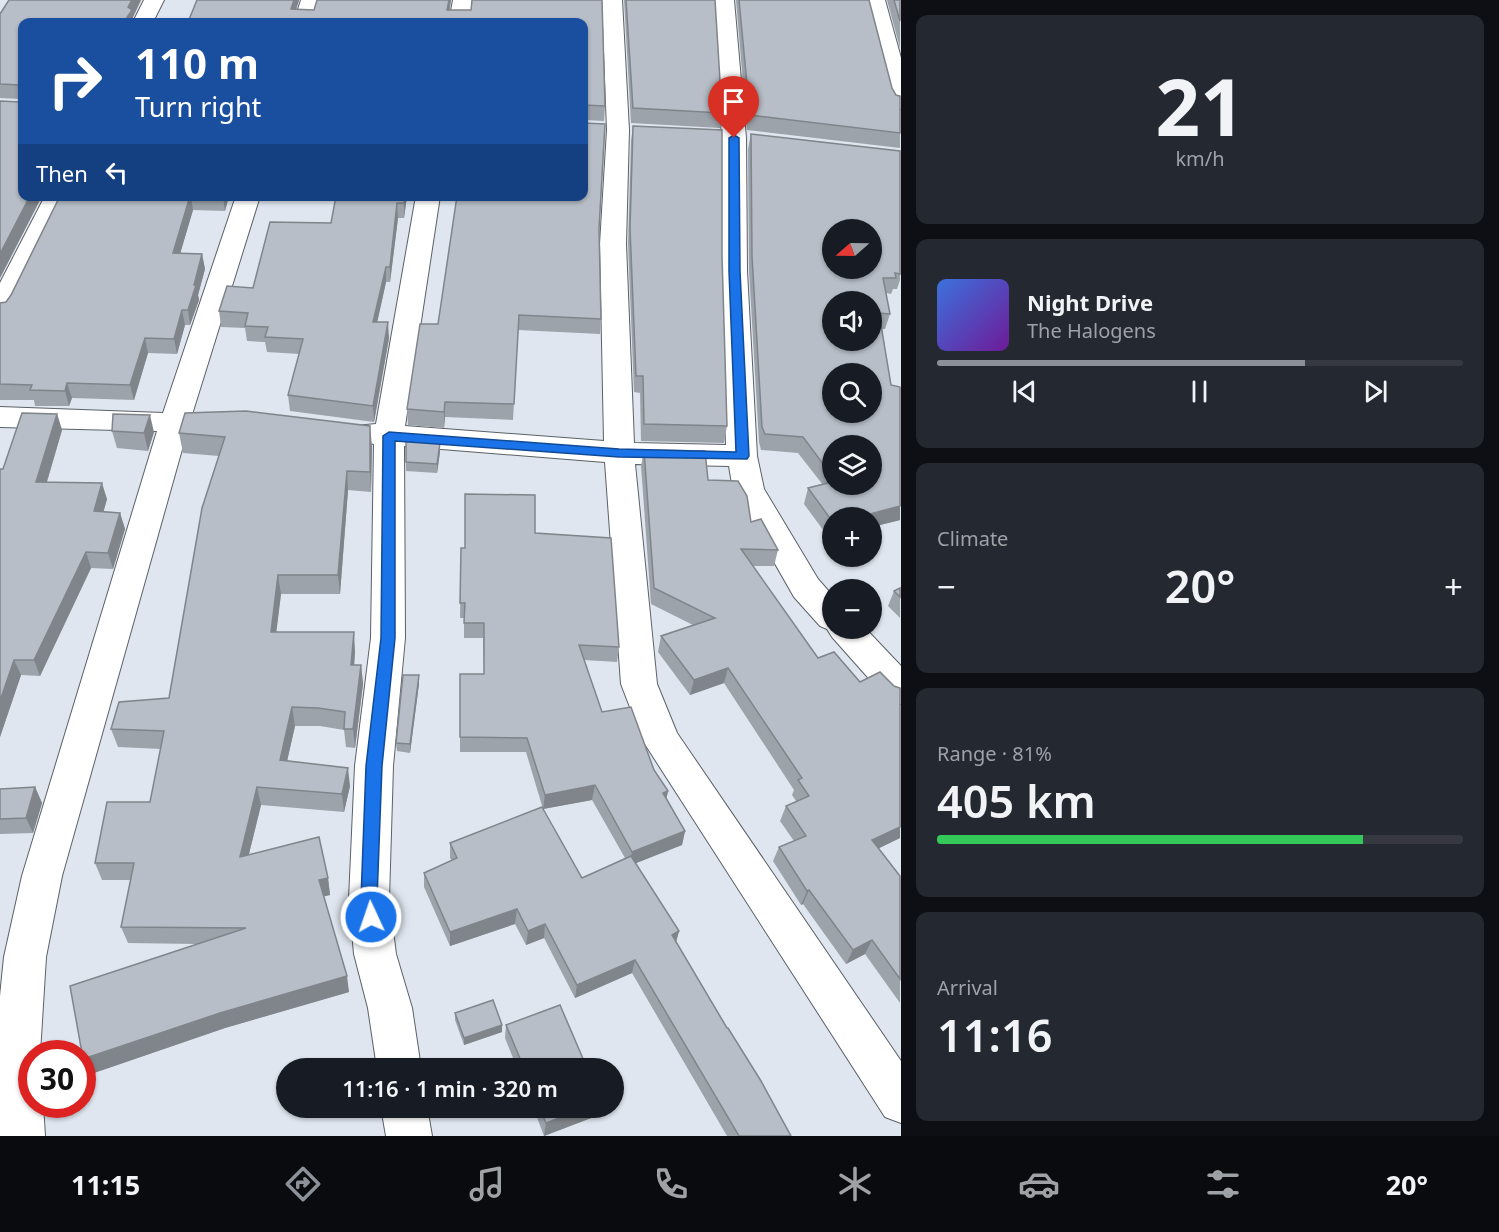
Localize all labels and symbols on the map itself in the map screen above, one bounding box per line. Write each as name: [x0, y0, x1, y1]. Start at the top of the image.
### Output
pin: [708, 76, 759, 138]
north arrow: [822, 219, 882, 279]
position arrow: [339, 885, 403, 949]
speed limit sign: 30: [18, 1040, 96, 1118]

